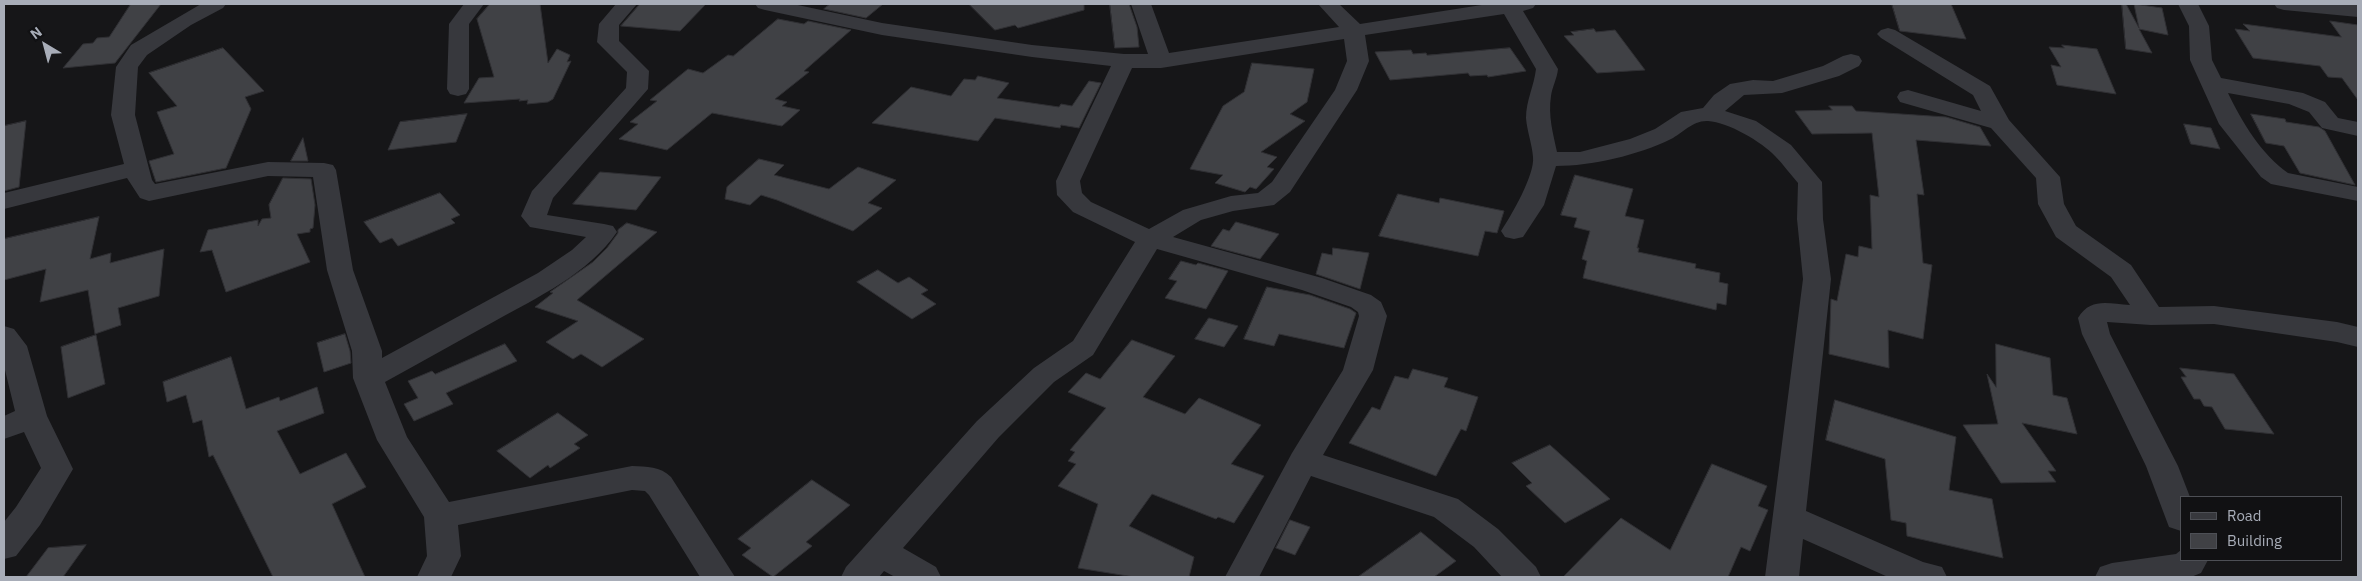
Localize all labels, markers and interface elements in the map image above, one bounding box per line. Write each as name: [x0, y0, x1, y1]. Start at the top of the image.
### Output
north arrow: [20, 20, 70, 70]
text: N: [27, 23, 45, 43]
legend: [2180, 496, 2342, 561]
text: Road: [2227, 506, 2262, 525]
text: Building: [2227, 531, 2282, 550]

